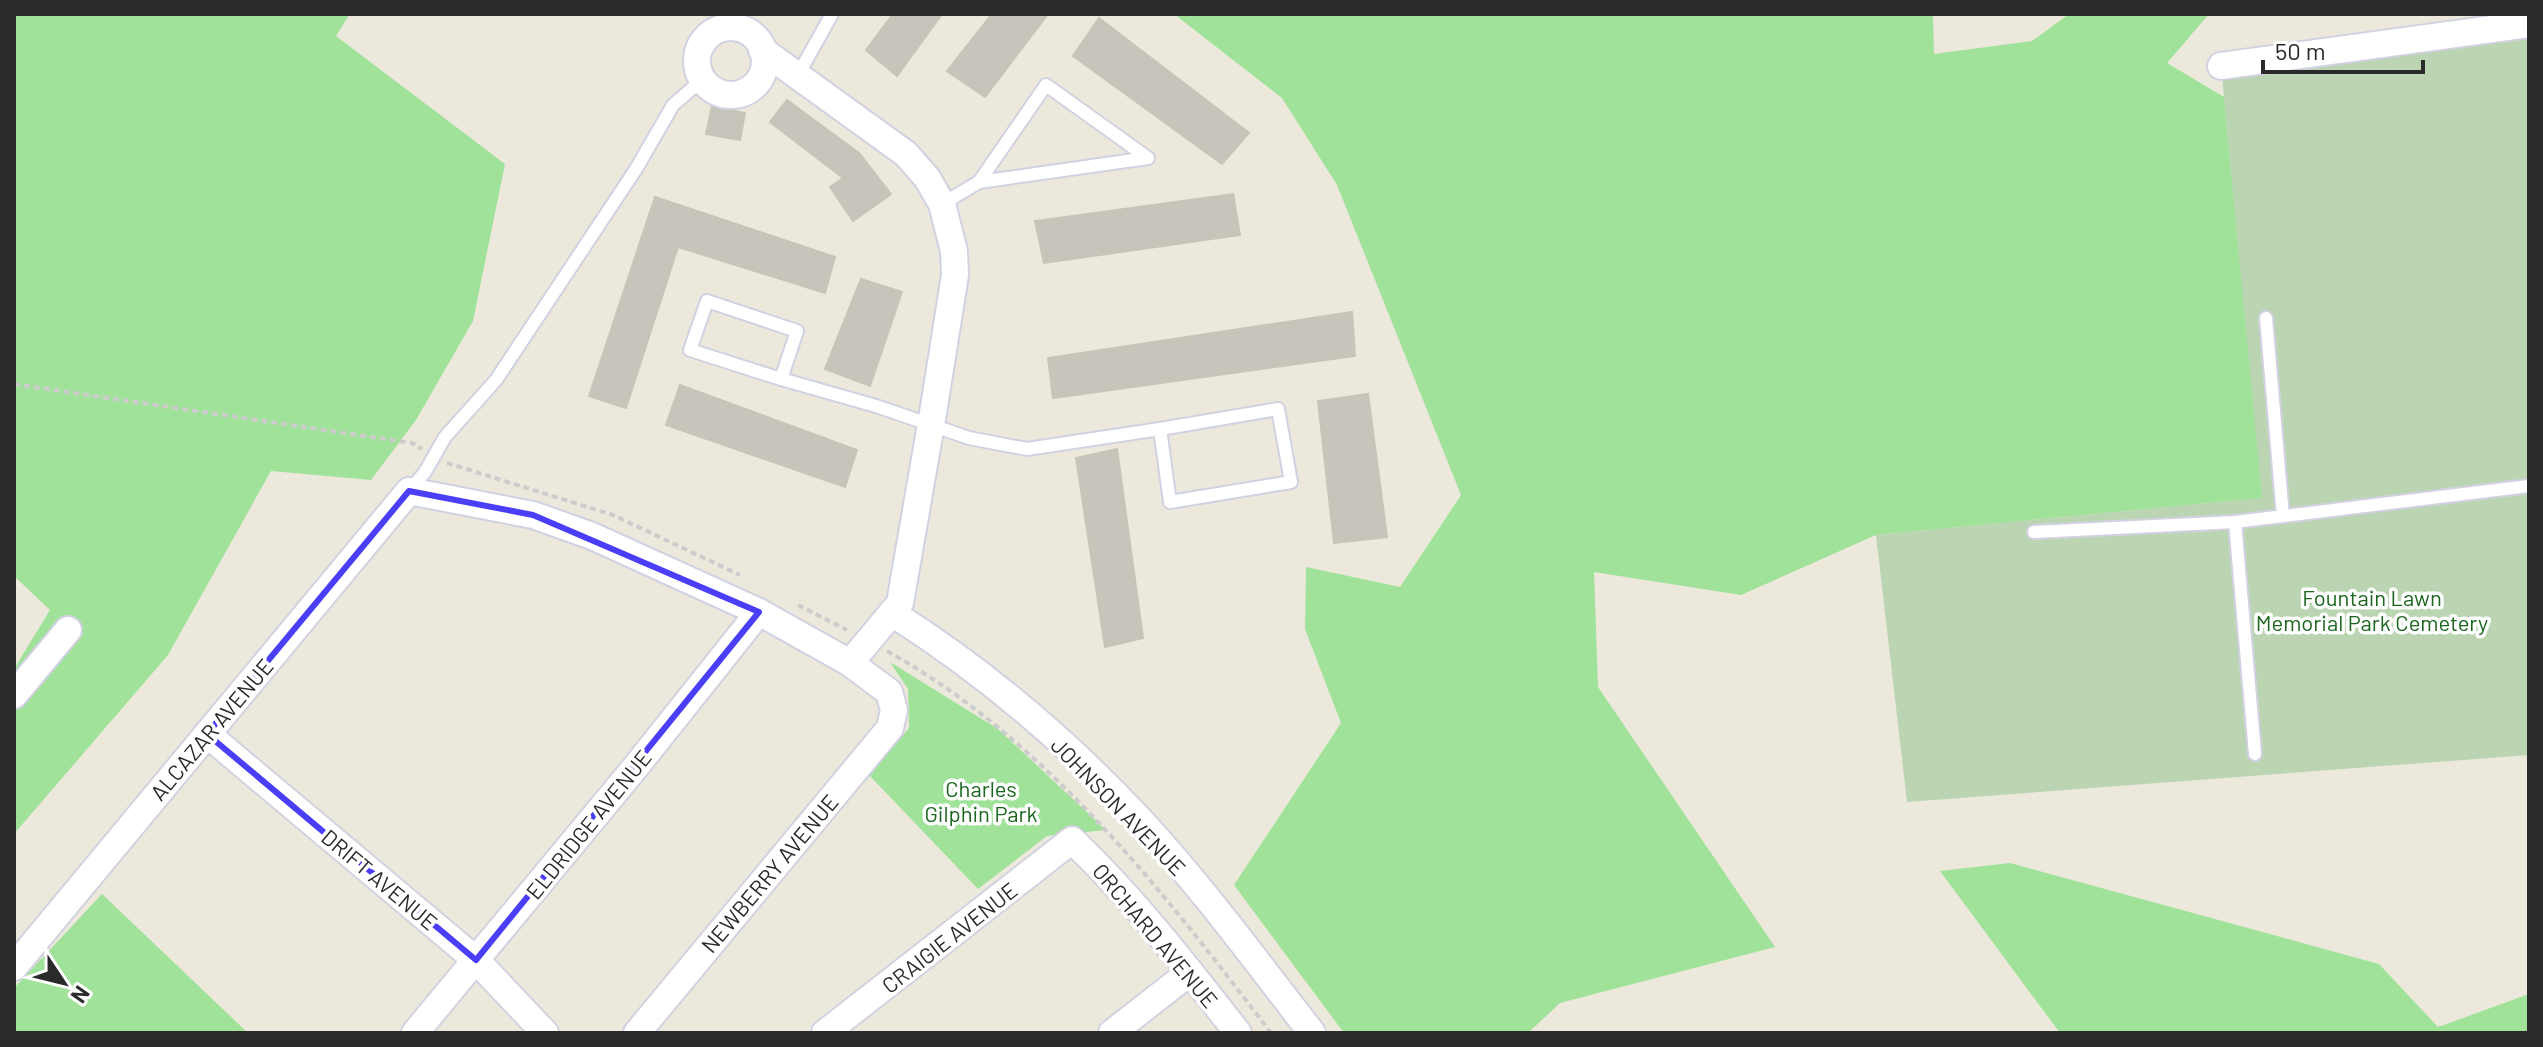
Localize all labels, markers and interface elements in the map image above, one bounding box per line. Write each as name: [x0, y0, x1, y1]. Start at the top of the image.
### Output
scale bar: [2263, 24, 2423, 74]
text: 50 m: [2275, 36, 2326, 65]
park label: Fountain Lawn Memorial Park Cemetery: [2256, 584, 2488, 635]
street label: ALCAZAR AVENUE: [144, 653, 278, 805]
street label: JOHNSON AVENUE: [1046, 732, 1192, 880]
street label: ELDRIDGE AVENUE: [520, 744, 656, 904]
park label: Charles Gilphin Park: [924, 775, 1038, 826]
street label: NEWBERRY AVENUE: [695, 789, 843, 957]
street label: DRIFT AVENUE: [317, 823, 443, 935]
street label: ORCHARD AVENUE: [1088, 857, 1224, 1013]
street label: CRAIGIE AVENUE: [876, 876, 1022, 998]
north arrow: [24, 943, 104, 1023]
text: N: [66, 982, 96, 1008]

